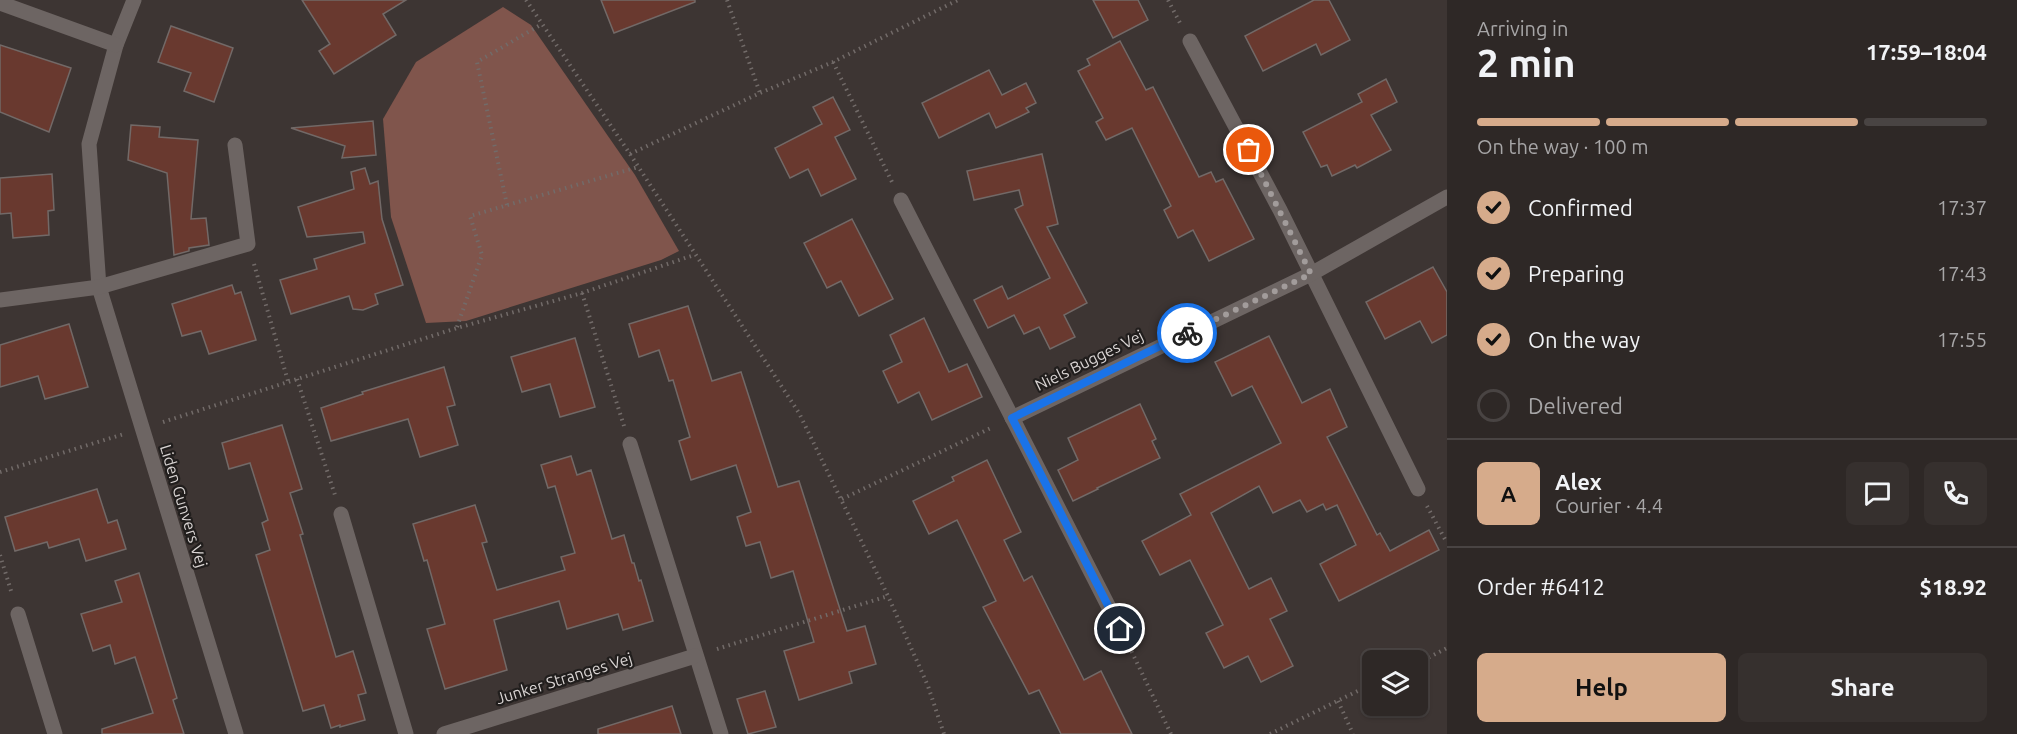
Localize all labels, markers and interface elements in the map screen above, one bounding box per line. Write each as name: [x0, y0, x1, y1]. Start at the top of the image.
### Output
text: Arriving in: [1477, 17, 1568, 40]
text: 17:59–18:04: [1866, 39, 1987, 64]
text: 2 min: [1477, 41, 1576, 84]
pin: [1223, 124, 1274, 175]
icon: bag: [1232, 133, 1265, 166]
text: On the way · 100 m: [1477, 135, 1649, 158]
icon: check: [1477, 191, 1510, 224]
text: Confirmed: [1528, 195, 1633, 220]
text: 17:37: [1937, 196, 1987, 219]
icon: check: [1477, 257, 1510, 290]
text: Preparing: [1528, 261, 1625, 286]
text: 17:43: [1937, 262, 1987, 285]
courier: [1157, 303, 1217, 363]
icon: bike: [1171, 317, 1204, 350]
icon: check: [1477, 323, 1510, 356]
street label: Niels Bugges Vej: [1032, 326, 1146, 394]
text: On the way: [1528, 327, 1640, 352]
text: 17:55: [1937, 328, 1987, 351]
text: Delivered: [1528, 393, 1623, 418]
street label: Liden Gunvers Vej: [157, 442, 211, 570]
button: chat: [1846, 462, 1909, 525]
button: phone: [1924, 462, 1987, 525]
text: Alex: [1555, 469, 1602, 494]
text: A: [1501, 481, 1516, 506]
text: Courier · 4.4: [1555, 494, 1663, 517]
text: Order #6412: [1477, 574, 1605, 599]
text: $18.92: [1920, 574, 1987, 599]
pin: [1094, 603, 1145, 654]
icon: home: [1103, 612, 1136, 645]
street label: Junker Stranges Vej: [494, 649, 634, 707]
map controls: [1362, 650, 1428, 716]
button: layers: [1362, 650, 1428, 716]
button: Help: [1477, 653, 1726, 722]
button: Share: [1738, 653, 1987, 722]

